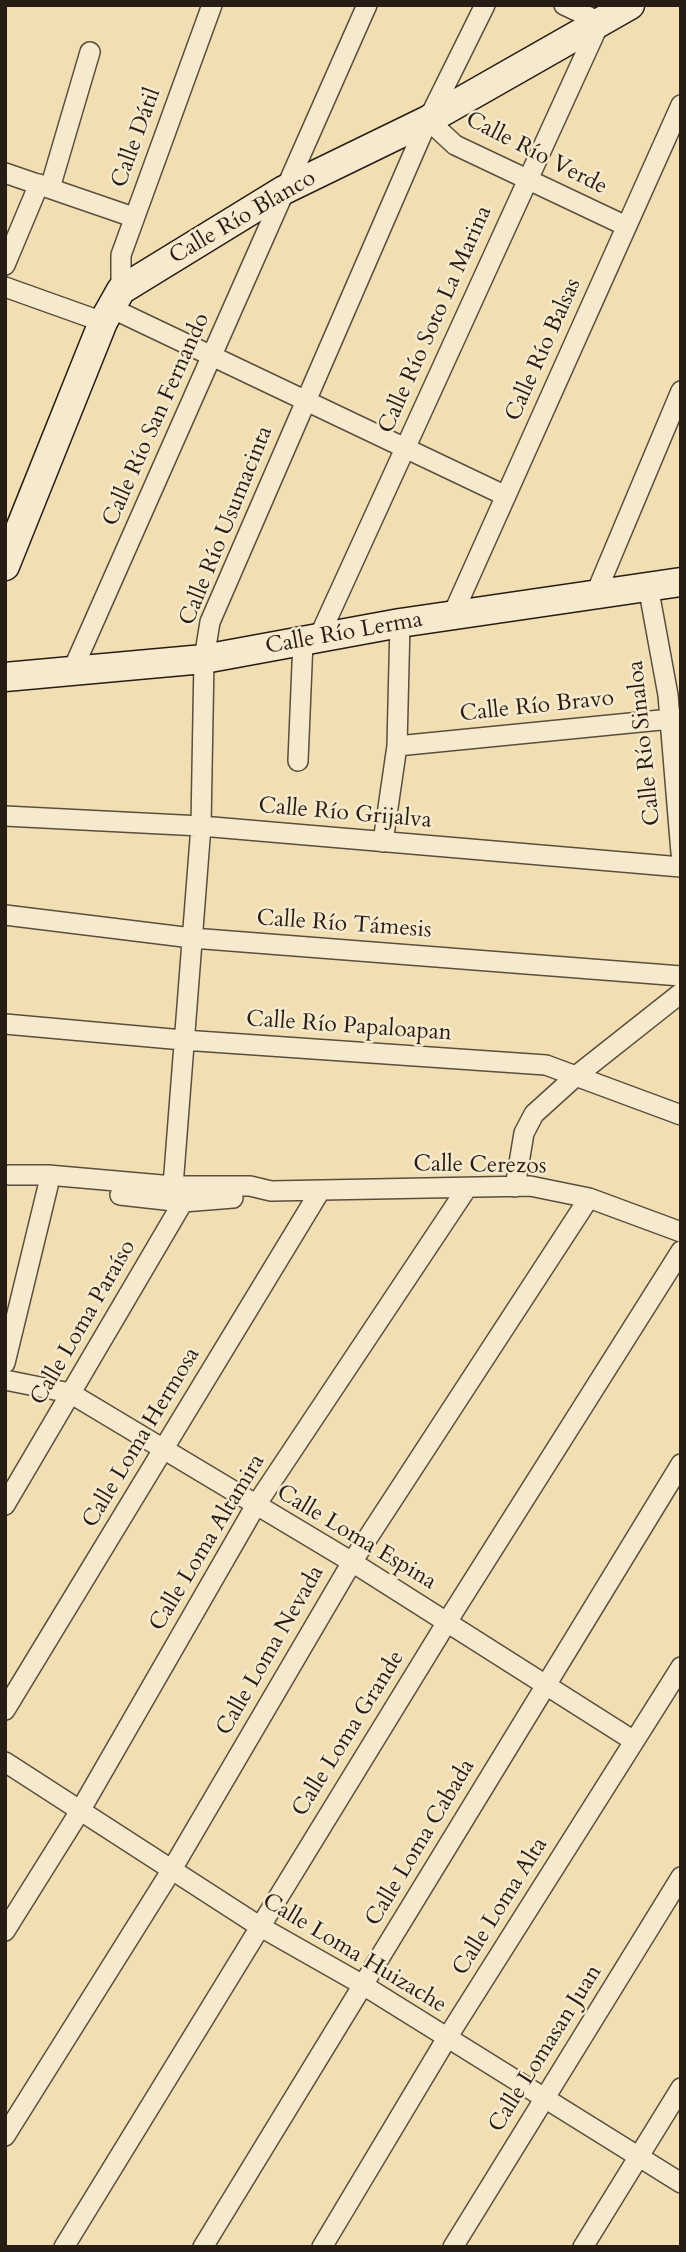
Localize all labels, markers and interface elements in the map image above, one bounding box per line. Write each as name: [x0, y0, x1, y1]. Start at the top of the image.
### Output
street label: Calle Dátil: [106, 84, 168, 192]
street label: Calle Río Verde: [461, 106, 611, 202]
street label: Calle Río Blanco: [165, 165, 321, 271]
street label: Calle Río Soto La Marina: [373, 202, 499, 438]
street label: Calle Río Balsas: [500, 274, 588, 426]
street label: Calle Río San Fernando: [98, 309, 216, 531]
street label: Calle Río Usumacinta: [174, 422, 280, 630]
street label: Calle Río Lerma: [263, 607, 425, 661]
street label: Calle Río Sinaloa: [623, 659, 667, 827]
street label: Calle Río Bravo: [459, 685, 615, 729]
street label: Calle Río Grijalva: [257, 793, 433, 835]
street label: Calle Río Támesis: [256, 905, 432, 945]
street label: Calle Río Papaloapan: [245, 1006, 453, 1048]
street label: Calle Cerezos: [413, 1151, 547, 1181]
street label: Calle Loma Paraíso: [25, 1235, 143, 1411]
street label: Calle Loma Hermosa: [77, 1343, 207, 1533]
street label: Calle Loma Altamira: [144, 1450, 272, 1636]
street label: Calle Loma Espina: [271, 1479, 441, 1597]
street label: Calle Loma Nevada: [211, 1561, 331, 1741]
street label: Calle Loma Grande: [287, 1646, 411, 1822]
street label: Calle Loma Cabada: [360, 1755, 482, 1931]
street label: Calle Loma Alta: [448, 1833, 554, 1981]
street label: Calle Loma Huizache: [257, 1888, 451, 2020]
street label: Calle Lomasan Juan: [483, 1960, 609, 2138]

